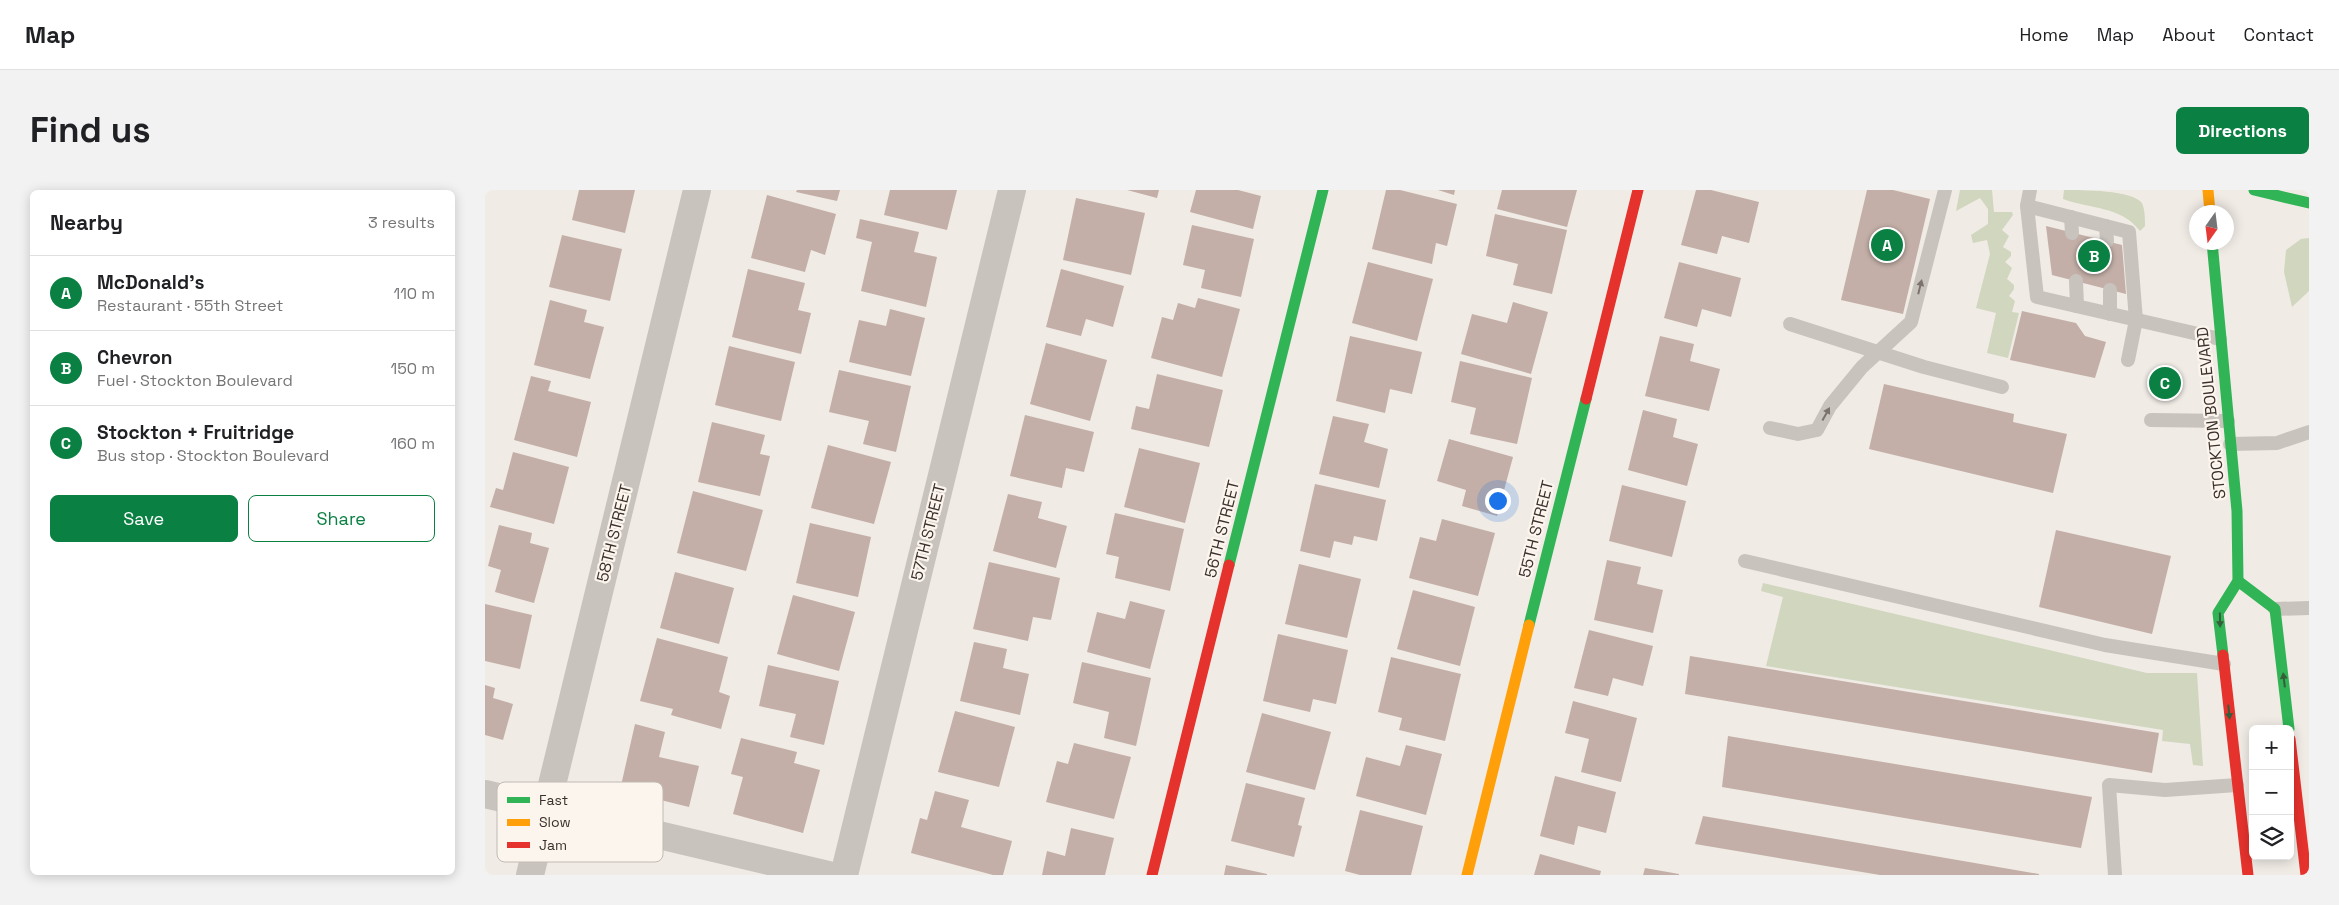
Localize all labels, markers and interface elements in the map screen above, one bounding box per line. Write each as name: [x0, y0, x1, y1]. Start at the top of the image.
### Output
text: Map: [25, 19, 75, 50]
text: Home: [2020, 23, 2069, 46]
text: Map: [2097, 23, 2134, 46]
text: About: [2162, 23, 2216, 46]
text: Contact: [2244, 23, 2314, 46]
button: Directions: [2176, 107, 2309, 154]
text: Find us: [30, 108, 151, 152]
north arrow: [2189, 205, 2234, 250]
text: Nearby: [50, 209, 123, 236]
text: 3 results: [368, 212, 435, 233]
pin: A: [1871, 226, 1903, 264]
pin: B: [2078, 237, 2110, 275]
text: McDonald's: [97, 270, 204, 295]
one-way arrow: [1916, 279, 1924, 294]
text: A: [61, 283, 71, 304]
text: 110 m: [393, 283, 435, 304]
text: Restaurant · 55th Street: [97, 295, 283, 316]
street label: STOCKTON BOULEVARD: [2192, 326, 2230, 500]
text: Chevron: [97, 345, 173, 370]
text: B: [61, 358, 71, 379]
text: 150 m: [391, 358, 435, 379]
pin: C: [2149, 364, 2181, 402]
text: Fuel · Stockton Boulevard: [97, 370, 293, 391]
one-way arrow: [1821, 407, 1830, 420]
text: Stockton + Fruitridge: [97, 420, 294, 445]
text: C: [61, 433, 71, 454]
text: 160 m: [390, 433, 435, 454]
text: Bus stop · Stockton Boulevard: [97, 445, 329, 466]
street label: 56TH STREET: [1200, 478, 1244, 580]
street label: 55TH STREET: [1514, 478, 1558, 580]
street label: 58TH STREET: [592, 482, 636, 584]
street label: 57TH STREET: [906, 482, 950, 582]
your location: [1485, 488, 1511, 514]
button: Save: [50, 495, 238, 542]
button: Share: [248, 495, 435, 542]
one-way arrow: [2216, 612, 2224, 628]
one-way arrow: [2280, 672, 2288, 688]
one-way arrow: [2225, 704, 2233, 720]
map controls: [2249, 725, 2294, 860]
button: +: [2249, 725, 2294, 770]
button: −: [2249, 770, 2294, 815]
legend: [497, 782, 663, 862]
text: Fast: [539, 791, 568, 809]
text: Slow: [539, 813, 571, 831]
button: layers: [2249, 815, 2294, 860]
text: Jam: [539, 836, 567, 854]

